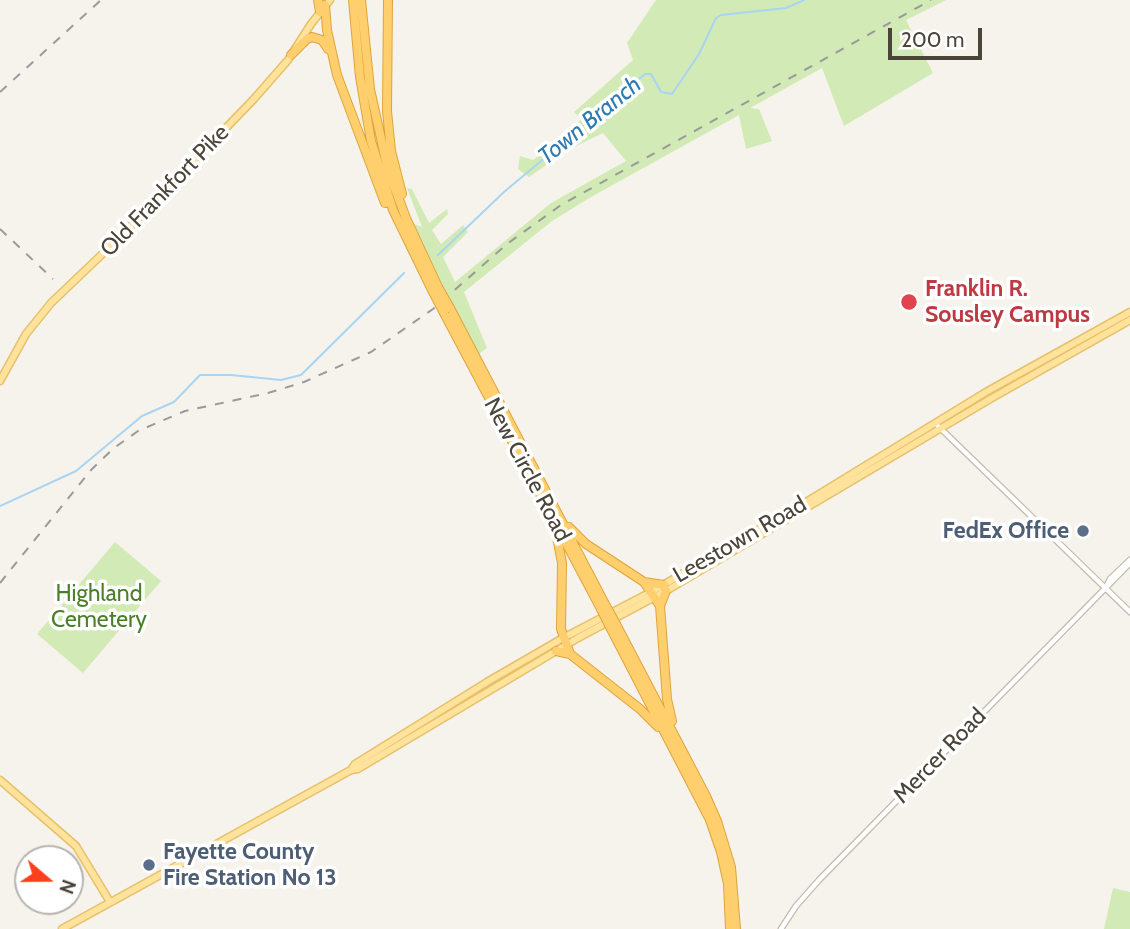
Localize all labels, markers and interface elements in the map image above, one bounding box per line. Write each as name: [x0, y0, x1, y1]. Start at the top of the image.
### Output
scale bar: [892, 14, 986, 58]
text: 200 m: [901, 27, 964, 52]
water label: Town Branch: [533, 71, 647, 171]
street label: Old Frankfort Pike: [95, 119, 235, 263]
place label: Franklin R. Sousley Campus: [925, 275, 1090, 329]
marker: Franklin R. Sousley Campus: [899, 292, 919, 312]
street label: New Circle Road: [478, 393, 576, 547]
street label: Leestown Road: [669, 491, 811, 589]
place label: FedEx Office: [943, 517, 1069, 545]
marker: FedEx Office: [1075, 523, 1091, 539]
park label: Highland Cemetery: [51, 580, 147, 634]
street label: Mercer Road: [888, 703, 992, 809]
place label: Fayette County Fire Station No 13: [163, 838, 337, 892]
north arrow: [14, 845, 84, 915]
marker: Fayette County Fire Station No 13: [141, 857, 157, 873]
text: N: [54, 876, 80, 897]

